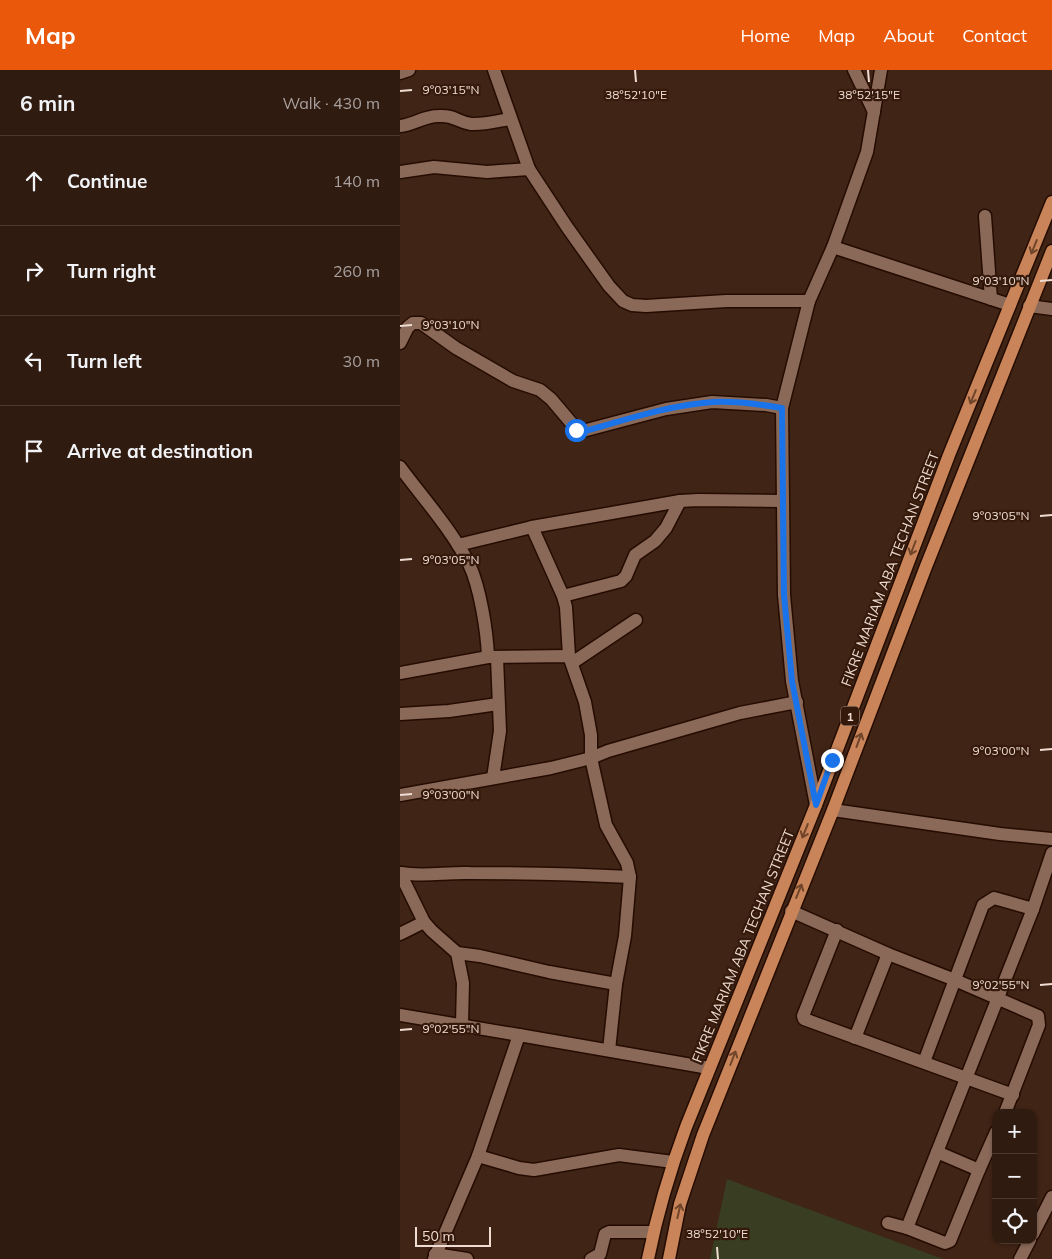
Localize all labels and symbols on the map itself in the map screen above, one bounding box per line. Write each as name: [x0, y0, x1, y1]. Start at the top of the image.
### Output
text: 9°03'15"N: [423, 82, 479, 97]
text: 38°52'10"E: [605, 87, 667, 102]
text: 38°52'15"E: [838, 87, 900, 102]
one-way arrow: [1028, 239, 1038, 254]
text: 9°03'10"N: [973, 273, 1029, 288]
text: 9°03'10"N: [423, 317, 479, 332]
one-way arrow: [968, 389, 977, 404]
route start: [565, 419, 588, 442]
street label: FIKRE MARIAM ABA TECHAN STREET: [837, 449, 943, 689]
text: 9°03'05"N: [973, 508, 1029, 523]
one-way arrow: [908, 540, 917, 556]
text: 9°03'05"N: [423, 552, 479, 567]
road number: 1: [841, 706, 859, 726]
one-way arrow: [855, 733, 864, 748]
text: 9°03'00"N: [973, 743, 1029, 758]
route end: [821, 749, 844, 772]
text: 9°03'00"N: [423, 787, 479, 802]
one-way arrow: [800, 823, 810, 838]
street label: FIKRE MARIAM ABA TECHAN STREET: [688, 826, 798, 1065]
one-way arrow: [795, 884, 805, 899]
text: 9°02'55"N: [973, 977, 1029, 992]
text: 9°02'55"N: [423, 1021, 479, 1036]
one-way arrow: [729, 1051, 738, 1066]
one-way arrow: [674, 1204, 684, 1220]
scale bar: [415, 1224, 491, 1247]
text: 38°52'10"E: [686, 1226, 748, 1241]

